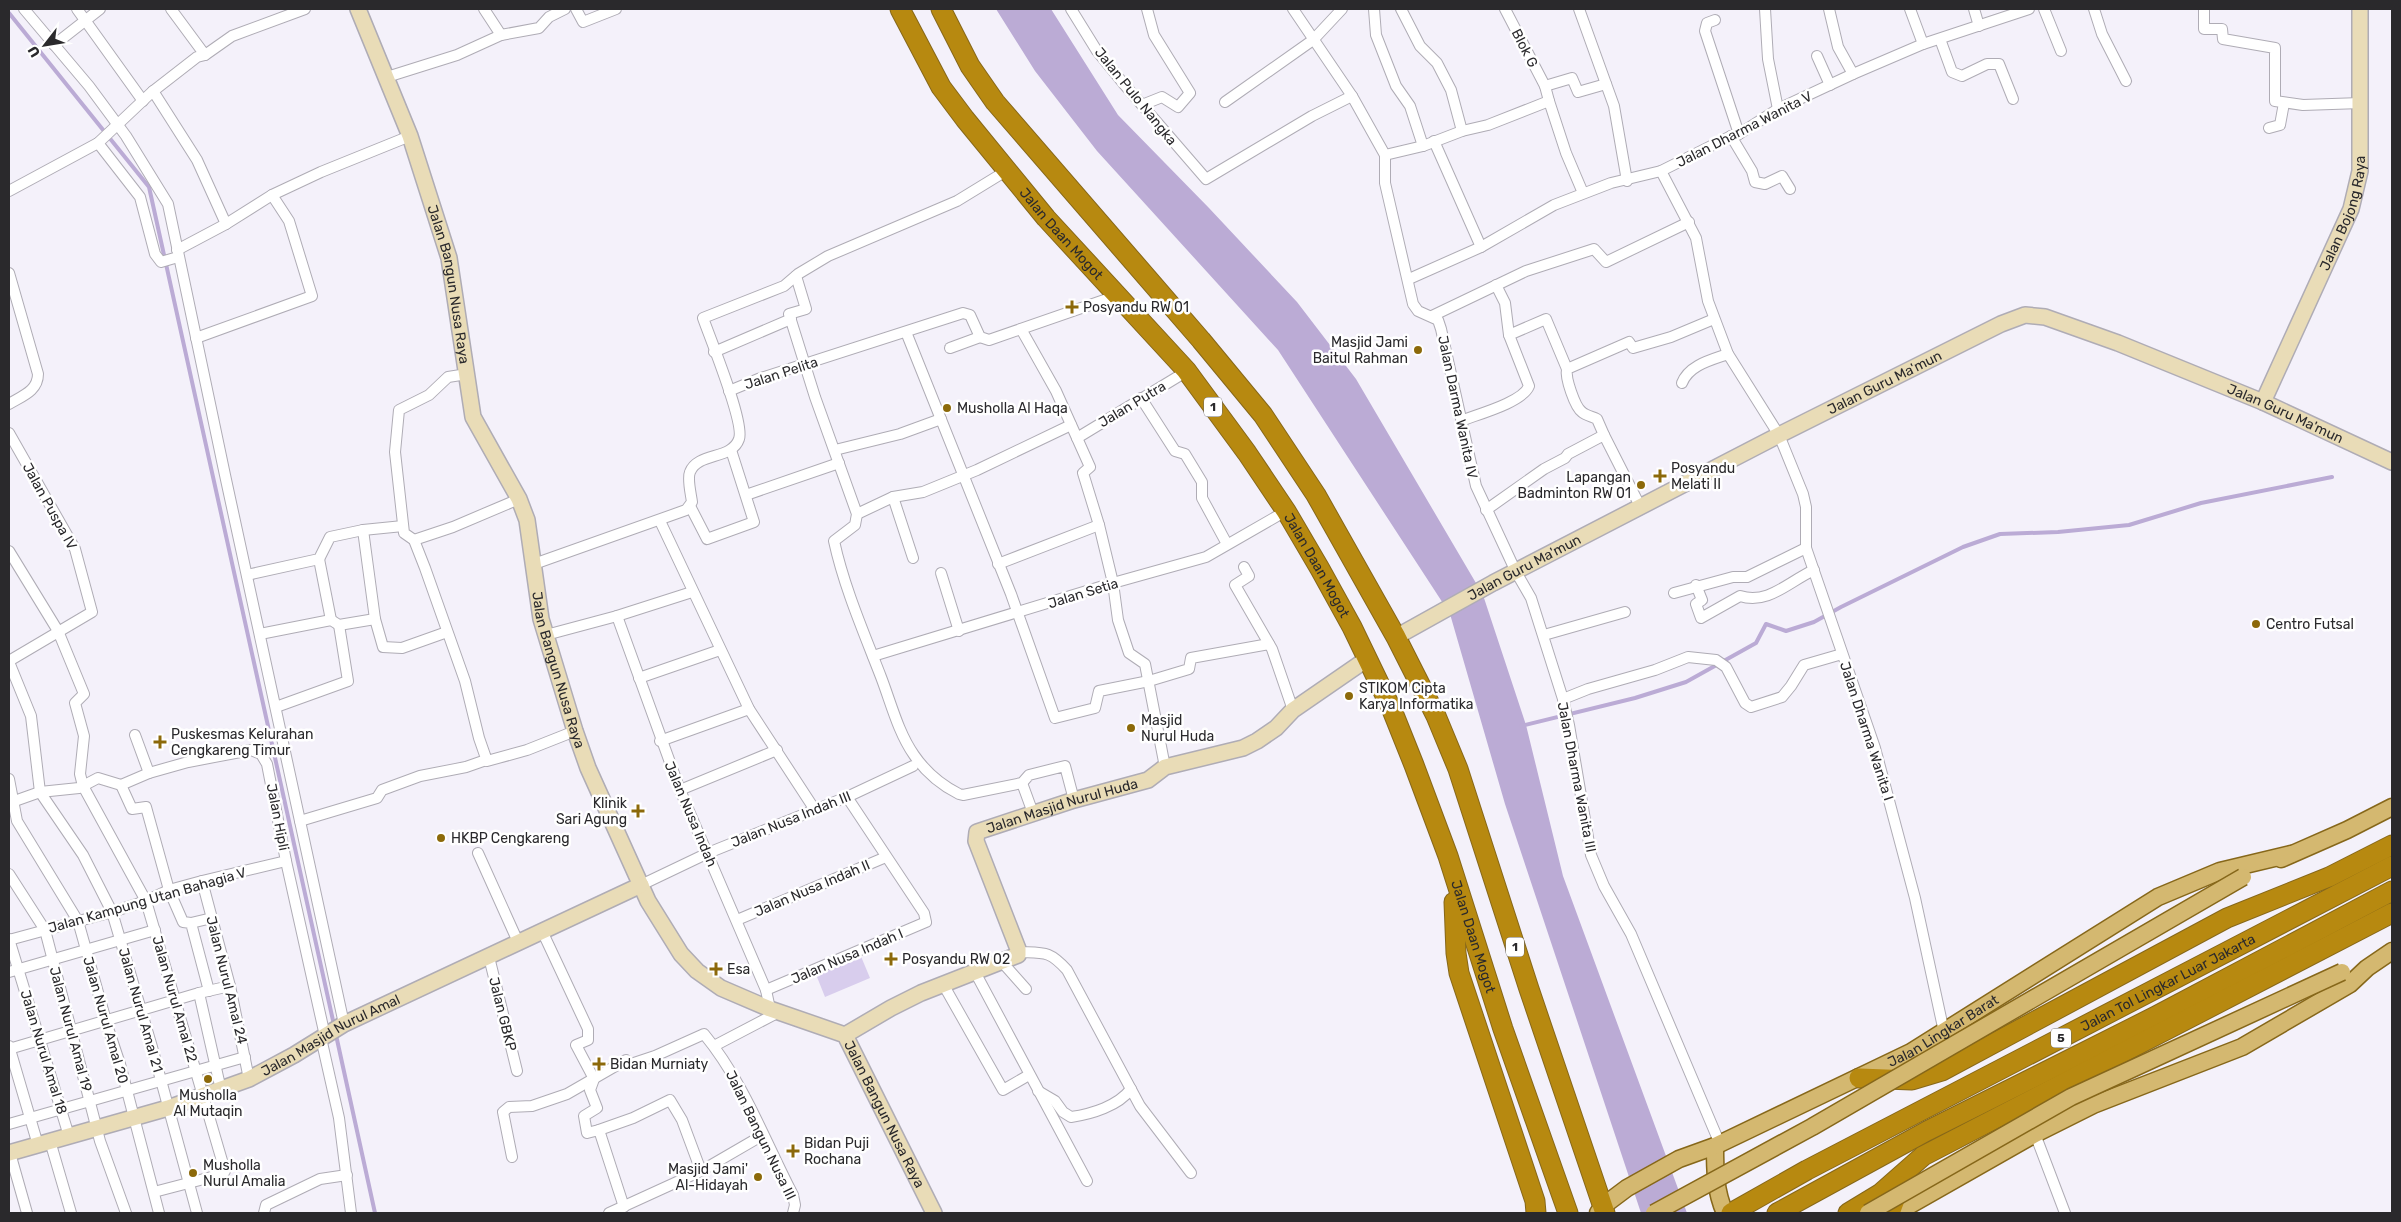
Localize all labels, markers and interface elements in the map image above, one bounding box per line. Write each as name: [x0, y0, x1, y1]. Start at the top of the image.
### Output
north arrow: [20, 20, 70, 70]
street label: Blok G: [1508, 26, 1541, 70]
text: U: [24, 43, 44, 60]
street label: Jalan Pulo Nangka: [1091, 44, 1180, 149]
street label: Jalan Dharma Wanita V: [1673, 88, 1815, 171]
street label: Jalan Bojong Raya: [2316, 156, 2369, 273]
street label: Jalan Daan Mogot: [1016, 184, 1107, 284]
street label: Jalan Bangun Nusa Raya: [424, 203, 473, 365]
place label: Posyandu RW 01: [1083, 299, 1189, 316]
marker: Posyandu RW 01: [1065, 300, 1079, 314]
place label: Masjid Jami Baitul Rahman: [1313, 334, 1408, 367]
street label: Jalan Darma Wanita IV: [1434, 334, 1481, 480]
marker: Masjid Jami Baitul Rahman: [1412, 344, 1424, 356]
street label: Jalan Guru Ma'mun: [1825, 347, 1945, 418]
street label: Jalan Pelita: [742, 354, 820, 393]
street label: Jalan Putra: [1096, 378, 1169, 431]
street label: Jalan Guru Ma'mun: [2225, 380, 2346, 447]
road number: 1: [1204, 398, 1222, 417]
place label: Musholla Al Haqa: [957, 400, 1068, 417]
marker: Musholla Al Haqa: [941, 402, 953, 414]
street label: Jalan Puspa IV: [19, 460, 80, 553]
place label: Posyandu Melati II: [1671, 460, 1735, 493]
place label: Lapangan Badminton RW 01: [1518, 469, 1631, 502]
marker: Posyandu Melati II: [1653, 469, 1667, 483]
marker: Lapangan Badminton RW 01: [1635, 479, 1647, 491]
street label: Jalan Daan Mogot: [1280, 510, 1353, 621]
street label: Jalan Guru Ma'mun: [1465, 531, 1584, 604]
street label: Jalan Setia: [1046, 575, 1120, 612]
street label: Jalan Bangun Nusa Raya: [528, 590, 588, 751]
place label: Centro Futsal: [2266, 616, 2354, 633]
marker: Centro Futsal: [2250, 618, 2262, 630]
street label: Jalan Dharma Wanita I: [1836, 660, 1897, 803]
place label: STIKOM Cipta Karya Informatika: [1359, 680, 1474, 713]
marker: STIKOM Cipta Karya Informatika: [1343, 690, 1355, 702]
street label: Jalan Dharma Wanita III: [1554, 700, 1599, 854]
place label: Masjid Nurul Huda: [1141, 712, 1214, 745]
marker: Masjid Nurul Huda: [1125, 722, 1137, 734]
place label: Puskesmas Kelurahan Cengkareng Timur: [171, 726, 314, 759]
marker: Puskesmas Kelurahan Cengkareng Timur: [153, 735, 167, 749]
street label: Jalan Nusa Indah: [661, 759, 720, 869]
street label: Jalan Masjid Nurul Huda: [984, 775, 1140, 837]
street label: Jalan Hipli: [263, 782, 292, 852]
street label: Jalan Nusa Indah III: [729, 788, 854, 851]
place label: Klinik Sari Agung: [556, 795, 628, 828]
marker: Klinik Sari Agung: [631, 804, 645, 818]
place label: HKBP Cengkareng: [451, 830, 570, 847]
marker: HKBP Cengkareng: [435, 832, 447, 844]
street label: Jalan Nusa Indah II: [752, 856, 873, 921]
street label: Jalan Kampung Utan Bahagia V: [46, 864, 248, 937]
street label: Jalan Daan Mogot: [1447, 878, 1499, 996]
street label: Jalan Nurul Amal 24: [202, 914, 251, 1046]
street label: Jalan Nusa Indah I: [789, 925, 906, 988]
street label: Jalan Tol Lingkar Luar Jakarta: [2078, 931, 2258, 1035]
street label: Jalan Nurul Amal 22: [148, 934, 201, 1064]
road number: 1: [1506, 938, 1524, 956]
street label: Jalan Nurul Amal 21: [115, 946, 166, 1074]
place label: Posyandu RW 02: [902, 951, 1010, 968]
marker: Posyandu RW 02: [884, 952, 898, 966]
street label: Jalan Nurul Amal 20: [79, 955, 132, 1086]
place label: Esa: [727, 961, 750, 978]
marker: Esa: [709, 962, 723, 976]
street label: Jalan Nurul Amal 19: [46, 965, 95, 1093]
street label: Jalan GBKP: [485, 975, 520, 1053]
street label: Jalan Nurul Amal 18: [16, 988, 71, 1117]
street label: Jalan Masjid Nurul Amal: [258, 991, 403, 1080]
street label: Jalan Lingkar Barat: [1885, 991, 2002, 1071]
road number: 5: [2051, 1028, 2071, 1048]
street label: Jalan Bangun Nusa Raya: [840, 1038, 928, 1191]
place label: Bidan Murniaty: [610, 1056, 709, 1073]
marker: Bidan Murniaty: [592, 1057, 606, 1071]
street label: Jalan Bangun Nusa III: [722, 1068, 799, 1203]
marker: Musholla Al Mutaqin: [202, 1073, 214, 1085]
place label: Musholla Al Mutaqin: [173, 1087, 243, 1120]
place label: Bidan Puji Rochana: [804, 1135, 869, 1168]
marker: Bidan Puji Rochana: [786, 1144, 800, 1158]
place label: Musholla Nurul Amalia: [203, 1157, 285, 1190]
place label: Masjid Jami' Al-Hidayah: [668, 1161, 748, 1194]
marker: Musholla Nurul Amalia: [187, 1167, 199, 1179]
marker: Masjid Jami' Al-Hidayah: [752, 1171, 764, 1183]

